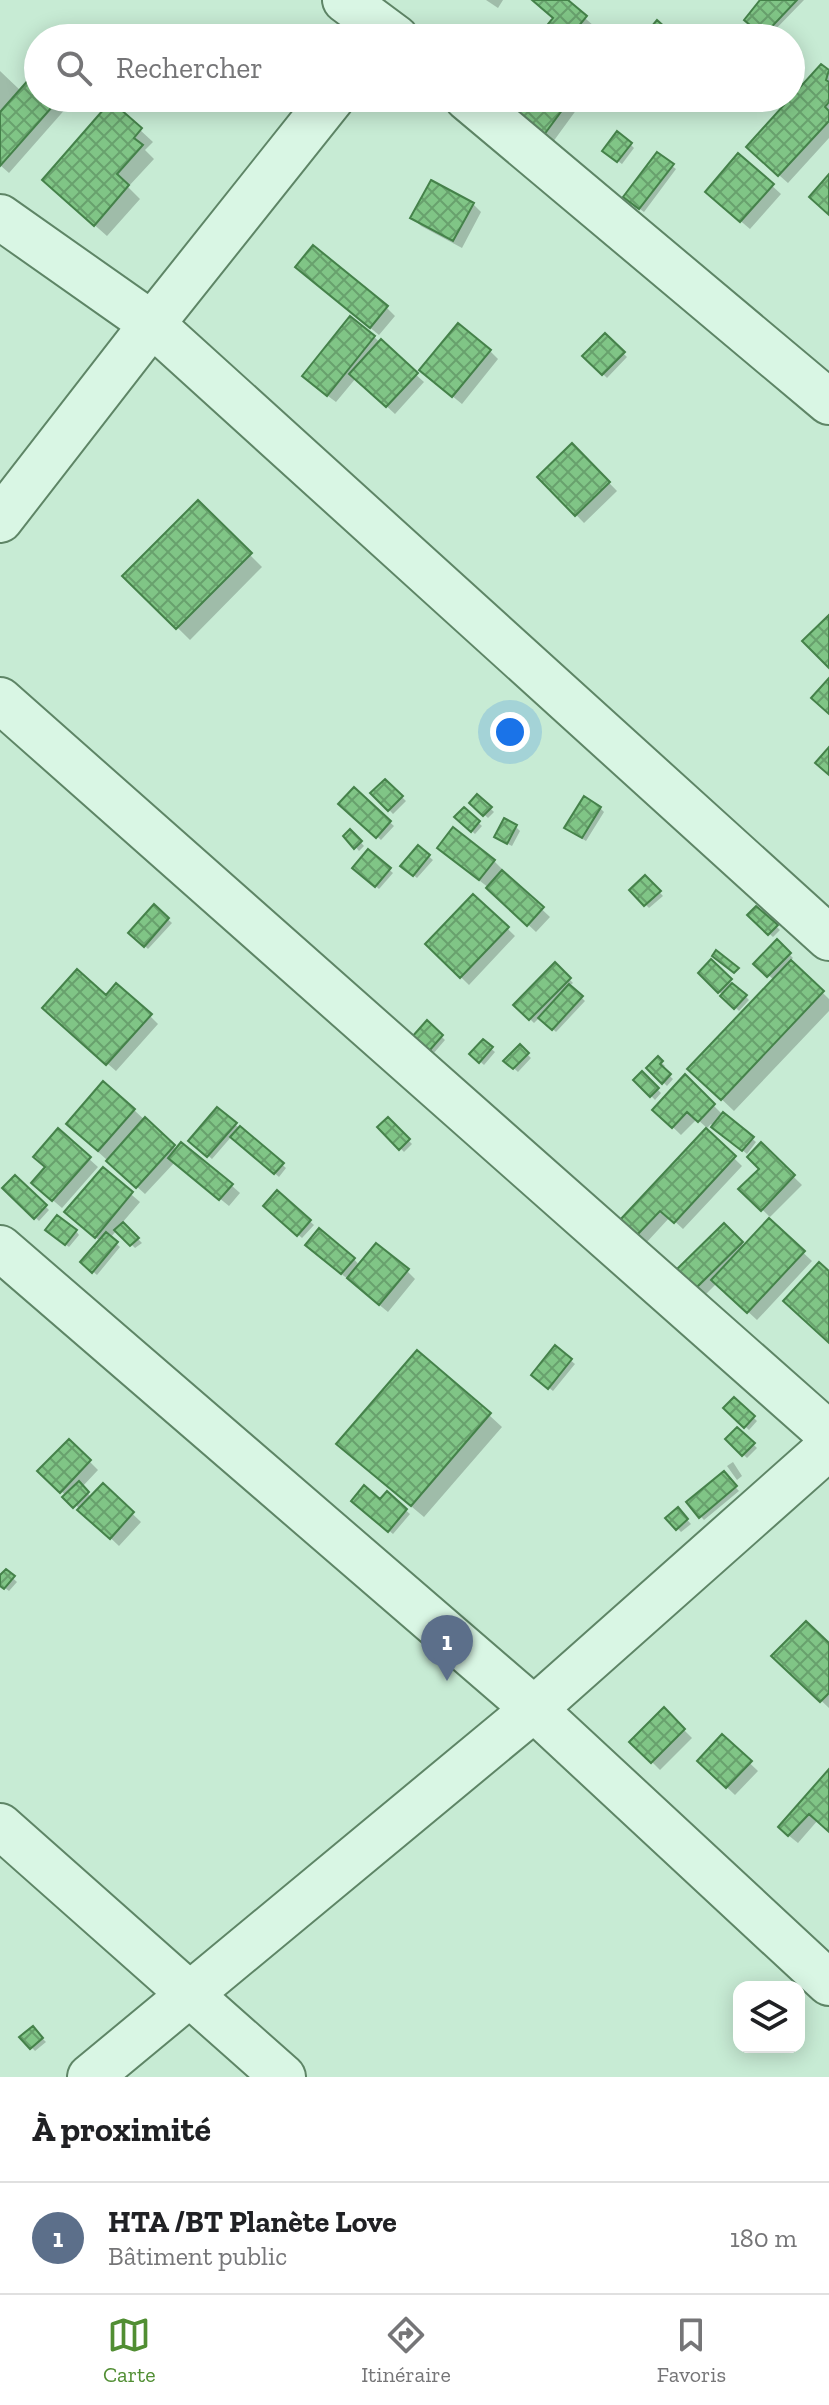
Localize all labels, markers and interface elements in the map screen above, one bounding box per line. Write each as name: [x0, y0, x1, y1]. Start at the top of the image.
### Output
search box: [24, 24, 805, 112]
icon: search: [52, 46, 96, 90]
text: Rechercher: [116, 50, 263, 86]
your location: [490, 712, 530, 752]
pin: 1: [421, 1615, 473, 1681]
map controls: [733, 1981, 805, 2053]
button: layers: [733, 1981, 805, 2053]
text: À proximité: [32, 2109, 211, 2150]
text: HTA /BT Planète Love: [108, 2204, 397, 2240]
text: 1: [53, 2222, 63, 2254]
text: 180 m: [730, 2222, 797, 2254]
text: Bâtiment public: [108, 2240, 287, 2272]
tab: Carte: [103, 2313, 156, 2388]
tab: Itinéraire: [361, 2313, 451, 2388]
tab: Favoris: [657, 2313, 726, 2388]

